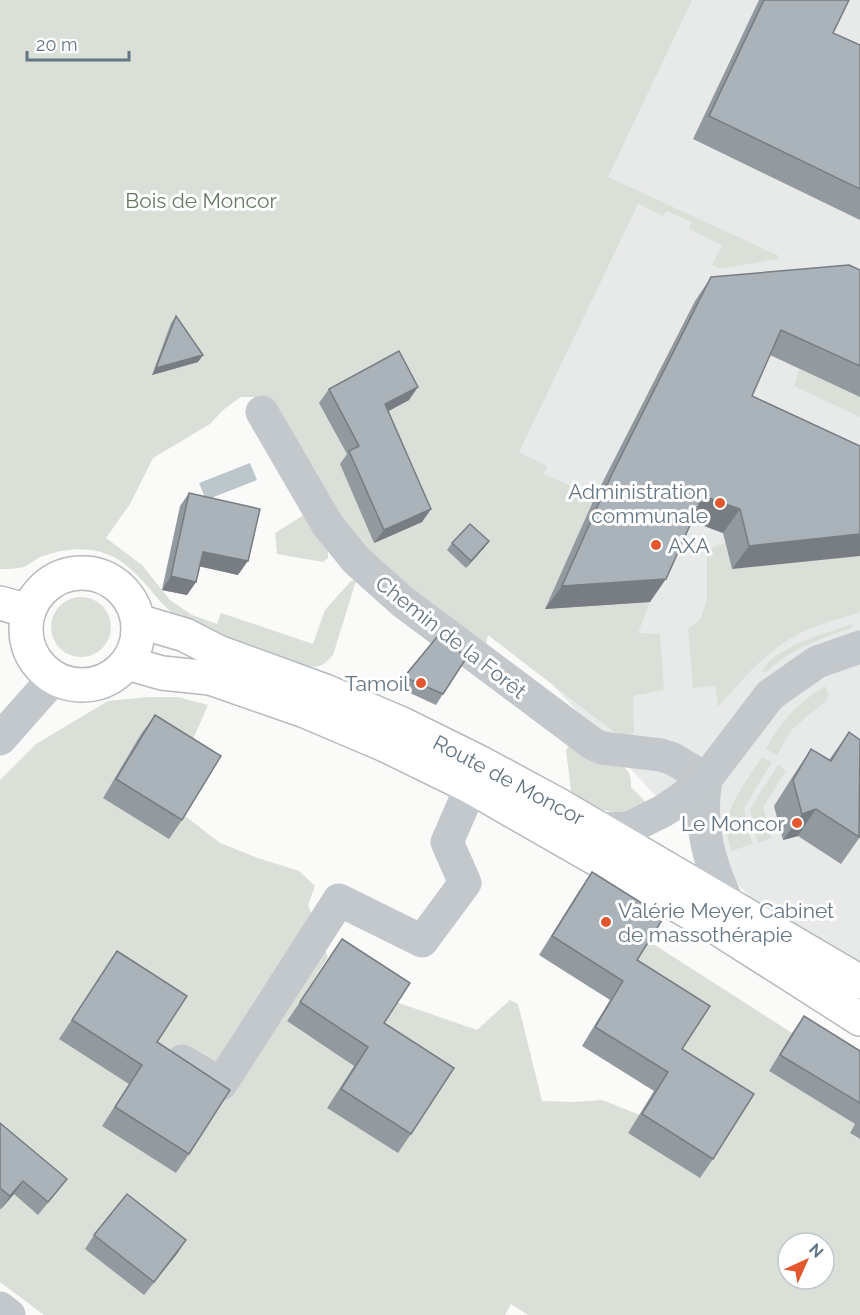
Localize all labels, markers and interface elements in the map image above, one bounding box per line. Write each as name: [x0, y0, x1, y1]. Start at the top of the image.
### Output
scale bar: [27, 24, 129, 62]
text: 20 m: [36, 34, 78, 55]
park label: Bois de Moncor: [125, 188, 277, 213]
place label: Administration communale: [568, 479, 708, 528]
marker: Administration communale: [713, 496, 727, 510]
place label: AXA: [668, 533, 710, 558]
marker: AXA: [649, 538, 663, 552]
street label: Chemin de la Forêt: [371, 570, 531, 704]
place label: Tamoil: [345, 671, 409, 696]
marker: Tamoil: [414, 676, 428, 690]
street label: Route de Moncor: [429, 730, 590, 831]
place label: Le Moncor: [681, 811, 786, 836]
marker: Le Moncor: [790, 816, 804, 830]
place label: Valérie Meyer, Cabinet de massothérapie: [618, 898, 834, 947]
marker: Valérie Meyer, Cabinet de massothérapie: [599, 915, 613, 929]
north arrow: [776, 1231, 836, 1291]
text: N: [805, 1240, 827, 1262]

